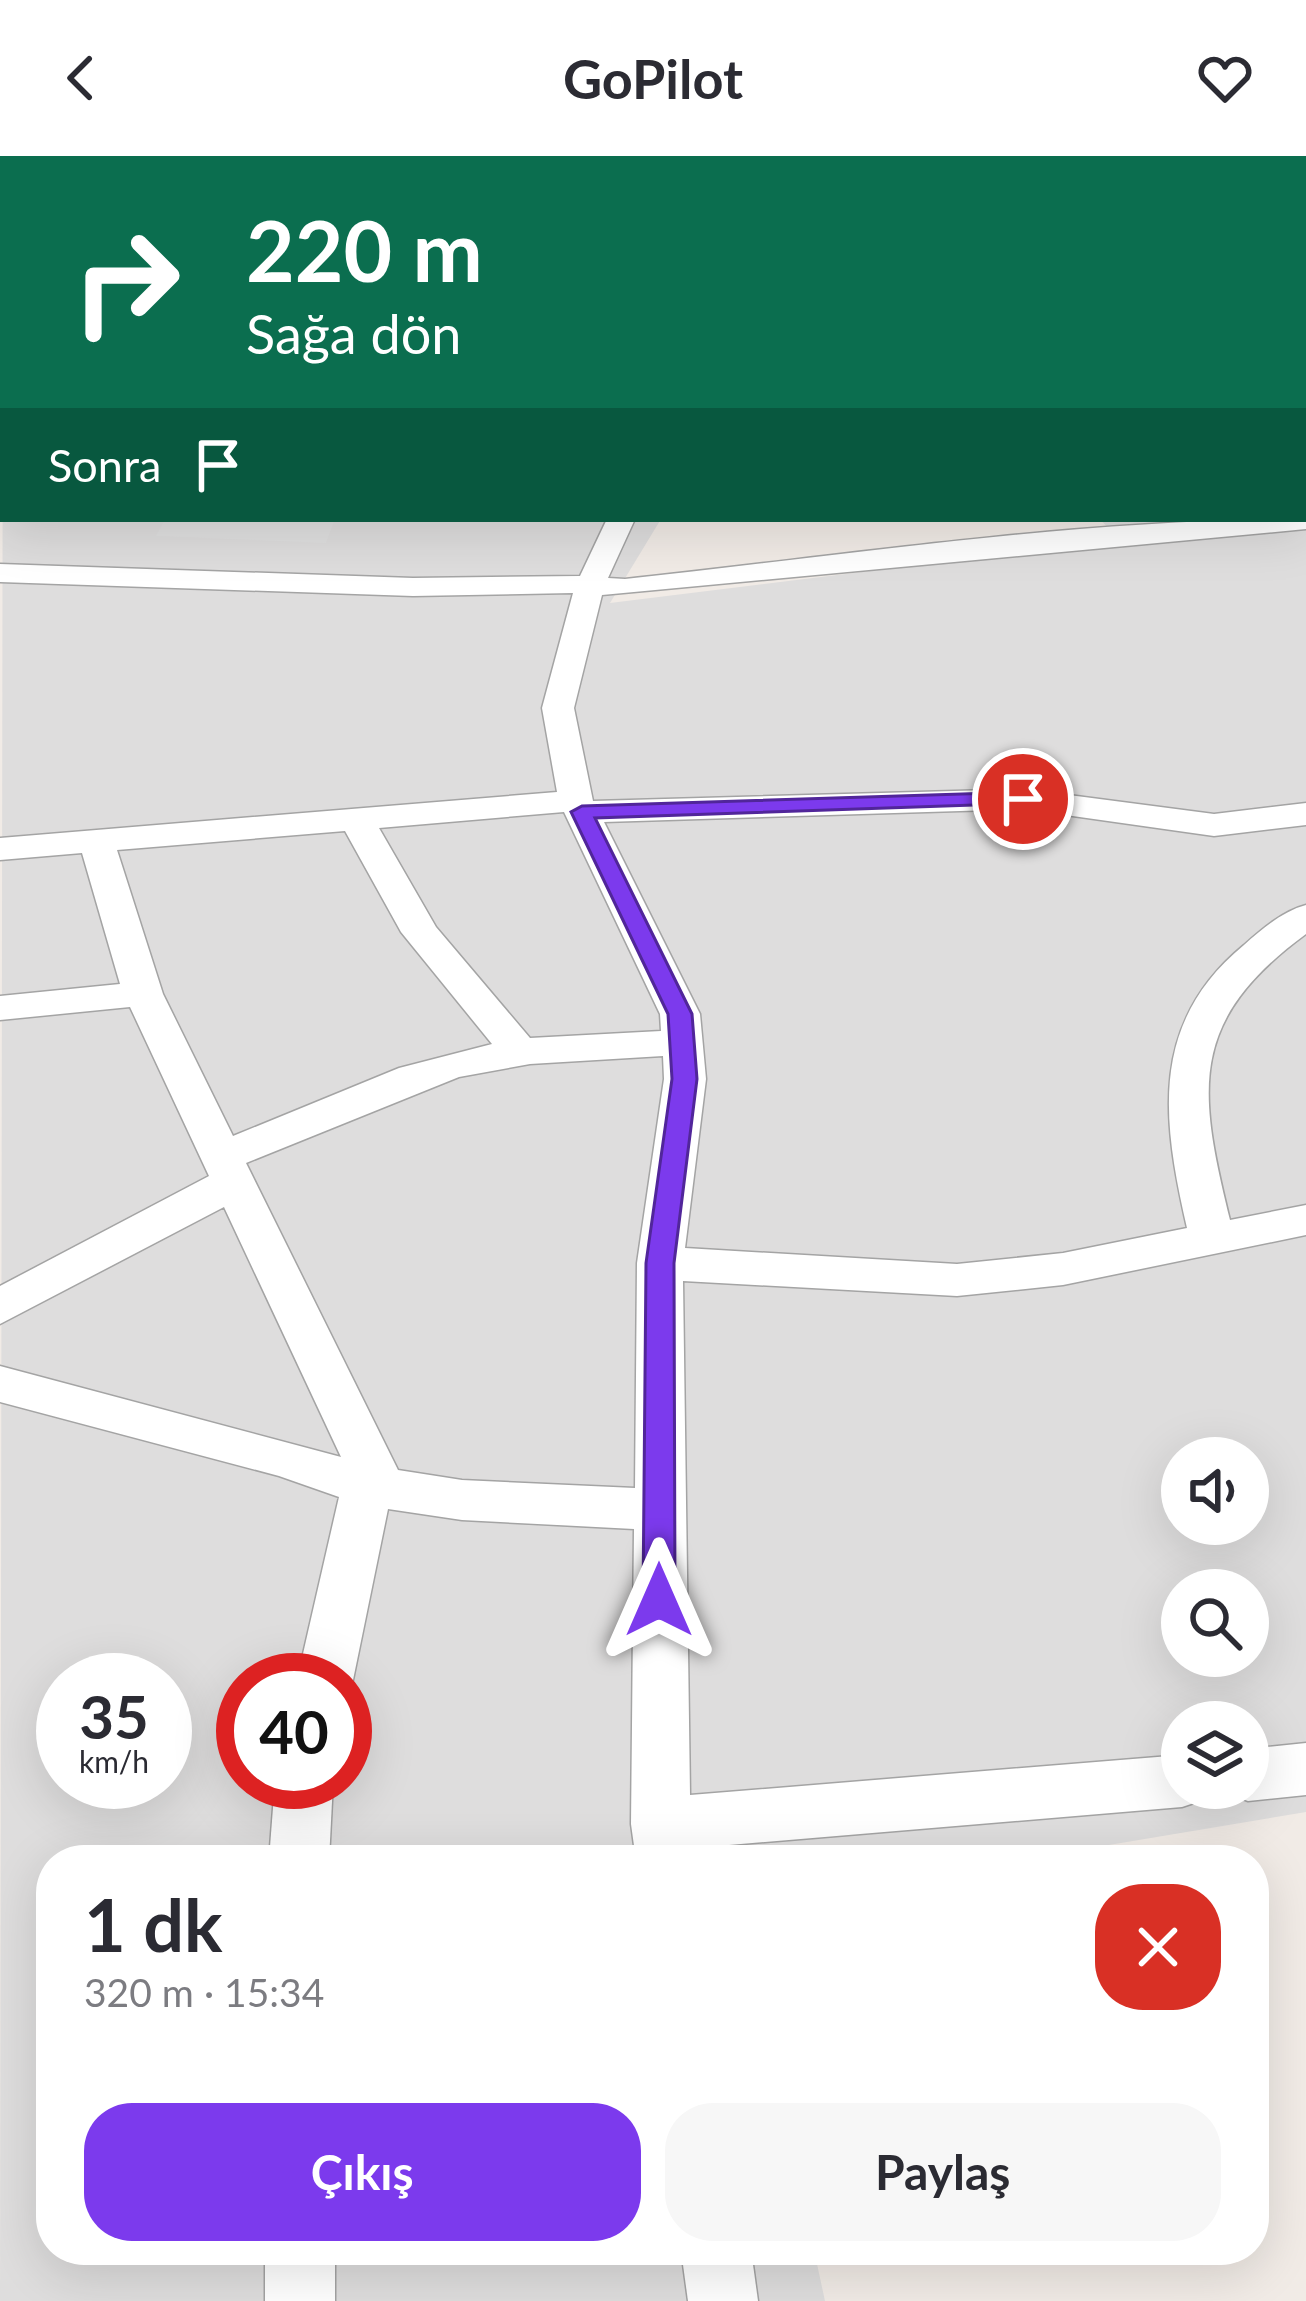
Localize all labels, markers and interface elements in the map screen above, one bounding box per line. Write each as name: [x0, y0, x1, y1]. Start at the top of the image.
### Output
icon: back: [48, 45, 114, 111]
icon: heart: [1192, 45, 1258, 111]
text: GoPilot: [563, 46, 743, 111]
text: 220 m: [246, 199, 483, 300]
icon: right: [48, 204, 204, 360]
text: Sağa dön: [246, 301, 462, 366]
icon: arrive: [185, 432, 251, 498]
text: Sonra: [48, 438, 161, 492]
pin: [972, 748, 1074, 850]
icon: arrive: [990, 766, 1056, 832]
map controls: [1161, 1437, 1269, 1809]
button: sound: [1161, 1437, 1269, 1545]
position arrow: [596, 1537, 722, 1663]
button: search: [1161, 1569, 1269, 1677]
speed limit sign: 40: [216, 1653, 372, 1809]
text: 35: [79, 1680, 149, 1752]
button: layers: [1161, 1701, 1269, 1809]
text: km/h: [79, 1743, 149, 1779]
text: 1 dk: [84, 1881, 223, 1967]
button: close: [1095, 1884, 1221, 2010]
text: 320 m · 15:34: [84, 1969, 324, 2015]
button: Çıkış: [84, 2103, 641, 2241]
button: Paylaş: [665, 2103, 1221, 2241]

